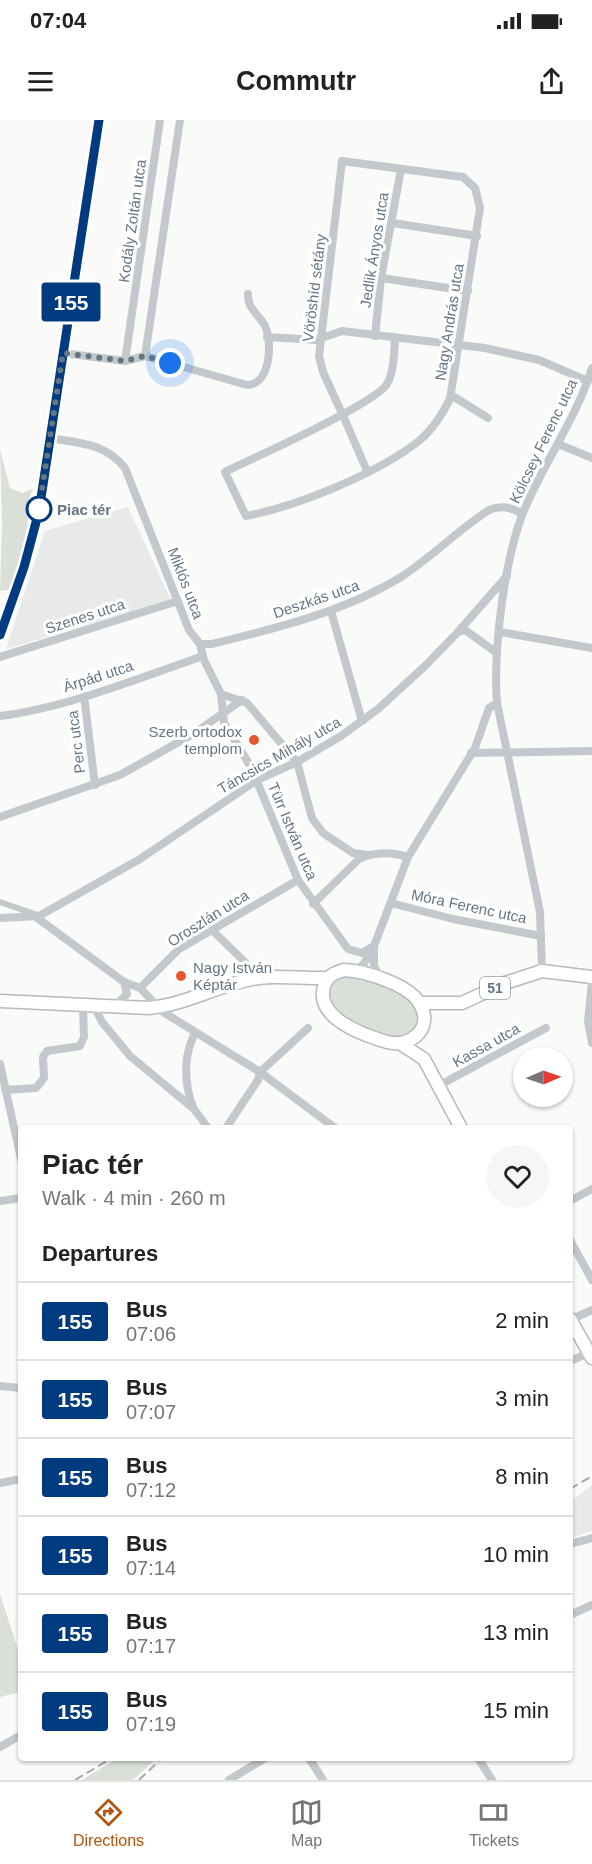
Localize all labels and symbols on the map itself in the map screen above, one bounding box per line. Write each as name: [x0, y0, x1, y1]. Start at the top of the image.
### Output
street label: Kodály Zoltán utca: [115, 158, 149, 284]
street label: Jedlik Ányos utca: [356, 190, 392, 309]
street label: Vöröshíd sétány: [299, 233, 329, 343]
street label: Nagy András utca: [431, 262, 467, 382]
line badge: 155: [36, 282, 106, 321]
your location: [155, 348, 185, 378]
street label: Kölcsey Ferenc utca: [506, 376, 581, 506]
marker: Piac tér: [26, 496, 52, 522]
place label: Piac tér: [57, 501, 111, 518]
street label: Miklós utca: [165, 545, 208, 622]
street label: Deszkás utca: [271, 576, 362, 622]
street label: Szenes utca: [43, 595, 128, 637]
street label: Árpád utca: [61, 657, 136, 695]
street label: Perc utca: [64, 709, 88, 774]
street label: Táncsics Mihály utca: [214, 713, 344, 797]
place label: Szerb ortodox templom: [149, 723, 242, 757]
marker: Szerb ortodox templom: [247, 733, 261, 747]
street label: Türr István utca: [265, 780, 321, 883]
street label: Móra Ferenc utca: [410, 885, 529, 927]
street label: Oroszlán utca: [164, 886, 252, 950]
place label: Nagy István Képtár: [193, 959, 272, 993]
marker: Nagy István Képtár: [174, 969, 188, 983]
road number: 51: [480, 977, 510, 999]
street label: Kassa utca: [449, 1019, 523, 1070]
north arrow: [513, 1047, 573, 1107]

